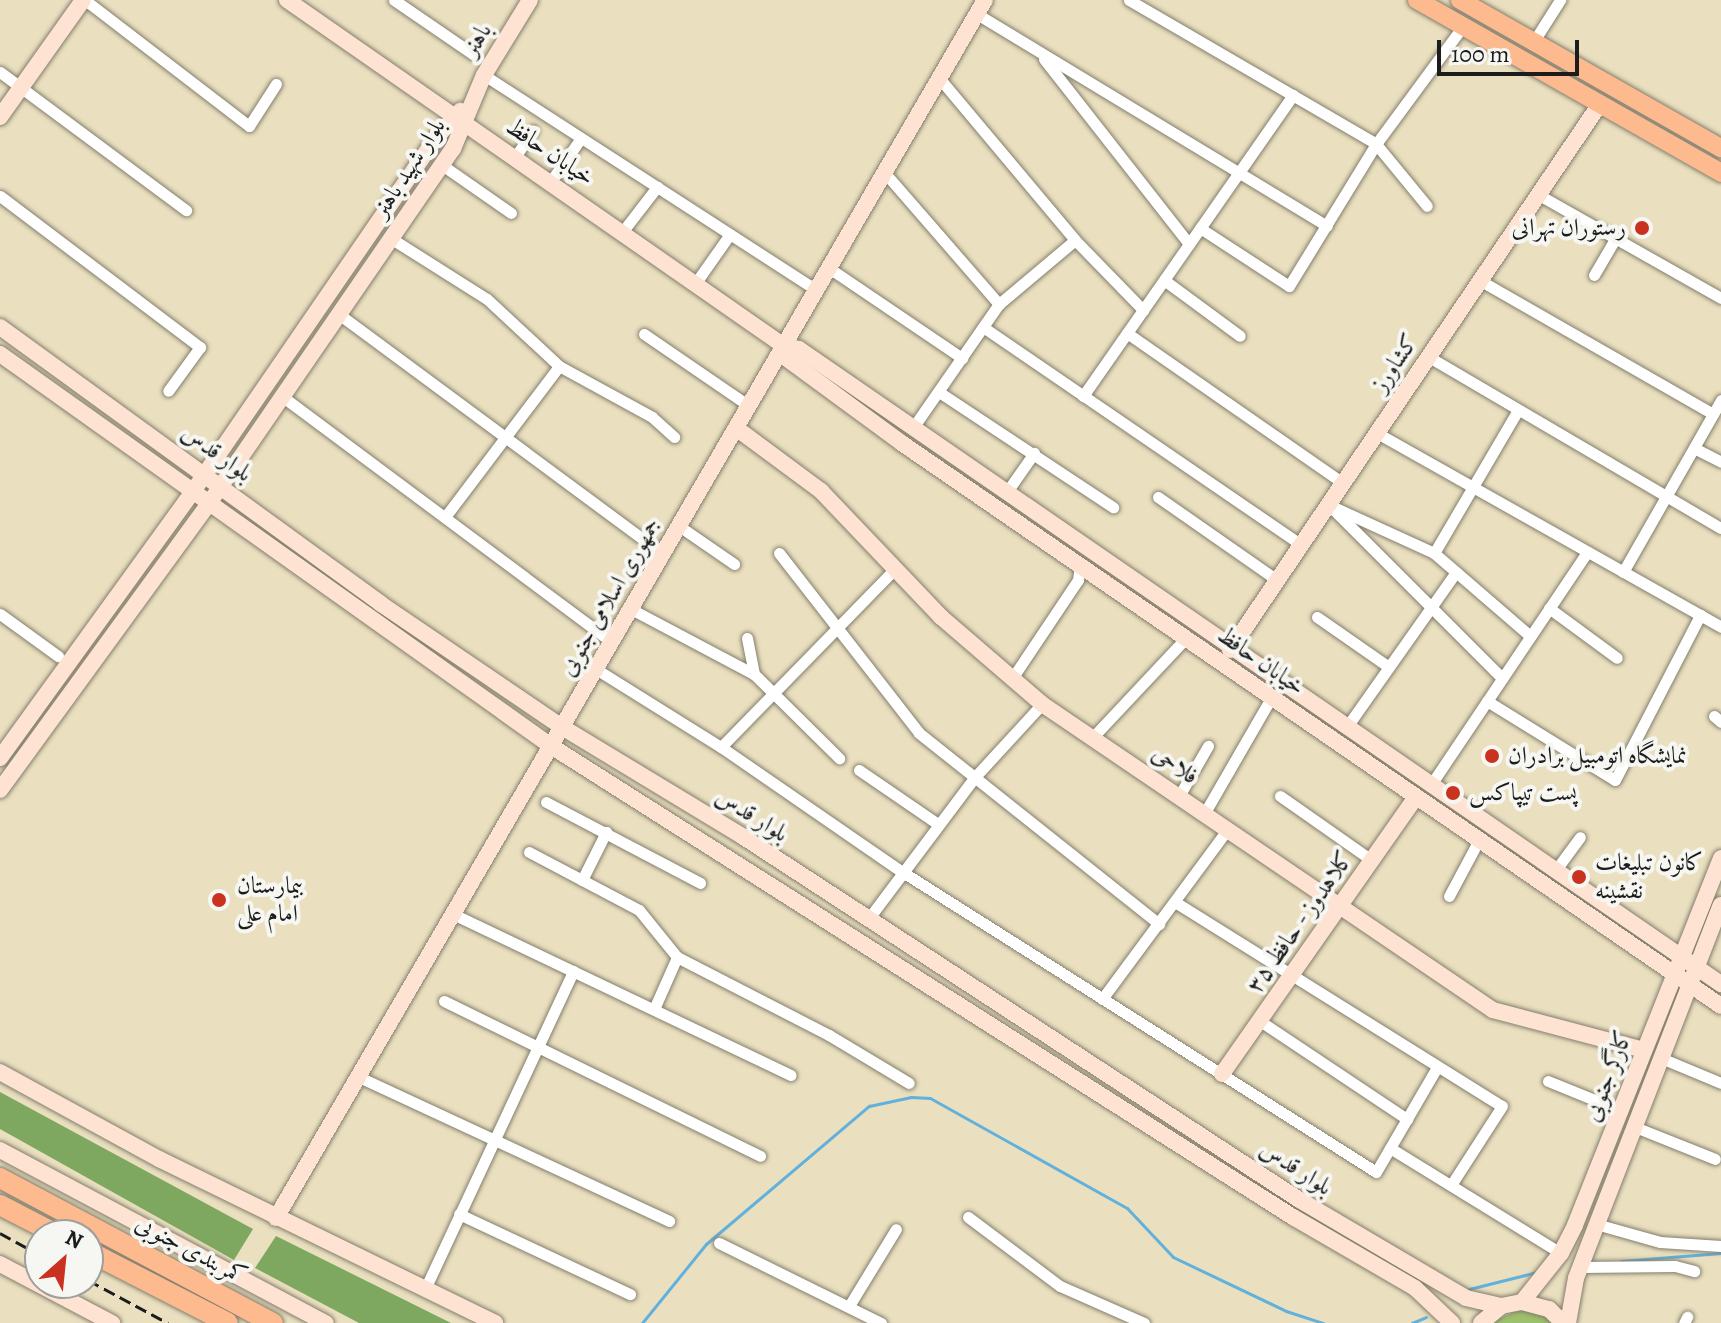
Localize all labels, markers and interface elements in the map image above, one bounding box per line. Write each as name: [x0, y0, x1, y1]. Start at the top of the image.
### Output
street label: باهنر: [456, 18, 498, 62]
scale bar: [1441, 24, 1583, 74]
text: 100 m: [1451, 38, 1510, 70]
street label: خیابان حافظ: [500, 112, 600, 192]
street label: بلوار شهید باهنر: [366, 113, 452, 223]
place label: رستوران تهرانی: [1512, 214, 1626, 242]
marker: رستوران تهرانی: [1633, 219, 1651, 237]
street label: کشاورز: [1365, 329, 1425, 397]
street label: بلوار قدس: [176, 418, 258, 488]
street label: جمهوری اسلامی جنوبی: [553, 513, 667, 681]
street label: خیابان حافظ: [1211, 620, 1311, 702]
street label: فلاحی: [1146, 739, 1204, 791]
place label: نمایشگاه اتومبیل برادران: [1508, 742, 1687, 770]
marker: نمایشگاه اتومبیل برادران: [1483, 747, 1501, 765]
place label: پست تیپاکس: [1469, 779, 1577, 807]
street label: بلوار قدس: [710, 782, 794, 848]
marker: پست تیپاکس: [1444, 784, 1462, 802]
street label: کلاهدوز - حافظ ۳۵: [1240, 845, 1360, 999]
place label: کانون تبلیغات نقشینه: [1595, 849, 1704, 905]
marker: کانون تبلیغات نقشینه: [1570, 868, 1588, 886]
place label: بیمارستان امام علی: [237, 872, 303, 928]
marker: بیمارستان امام علی: [208, 889, 230, 911]
street label: کارگر جنوبی: [1577, 1026, 1639, 1126]
street label: بلوار قدس: [1255, 1134, 1337, 1202]
street label: کمربندی جنوبی: [130, 1209, 252, 1291]
north arrow: [24, 1219, 104, 1299]
text: N: [60, 1222, 88, 1256]

